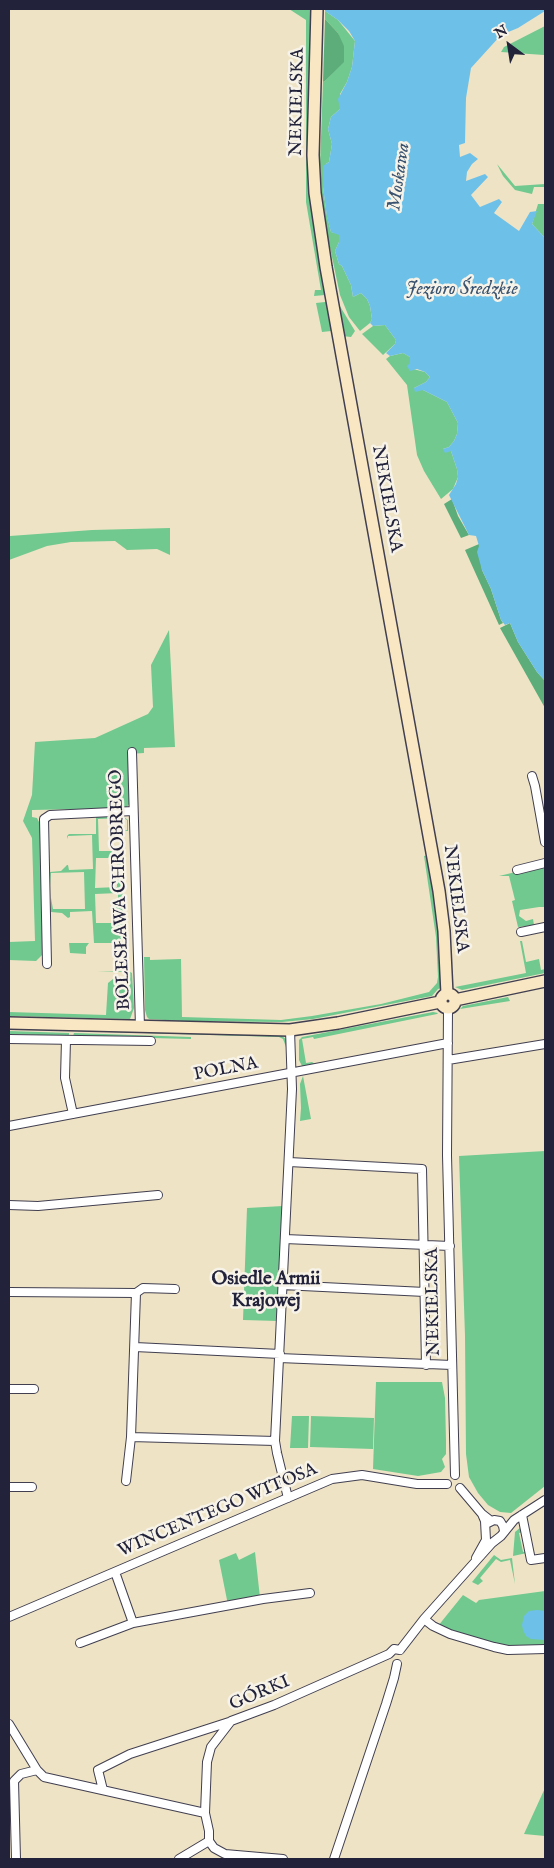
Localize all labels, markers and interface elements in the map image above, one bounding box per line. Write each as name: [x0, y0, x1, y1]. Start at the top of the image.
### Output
north arrow: [484, 20, 534, 70]
text: N: [491, 21, 511, 43]
street label: NEKIELSKA: [286, 48, 310, 156]
water label: Moskawa: [384, 142, 416, 212]
water label: Jezioro Średzkie: [406, 279, 518, 301]
street label: NEKIELSKA: [366, 444, 406, 554]
street label: BOLESŁAWA CHROBREGO: [106, 769, 136, 1011]
street label: NEKIELSKA: [438, 844, 472, 954]
street label: POLNA: [192, 1053, 260, 1087]
street label: NEKIELSKA: [422, 1248, 446, 1356]
district label: Osiedle Armii Krajowej: [212, 1269, 320, 1313]
street label: WINCENTEGO WITOSA: [115, 1459, 321, 1563]
street label: GÓRKI: [227, 1672, 293, 1716]

